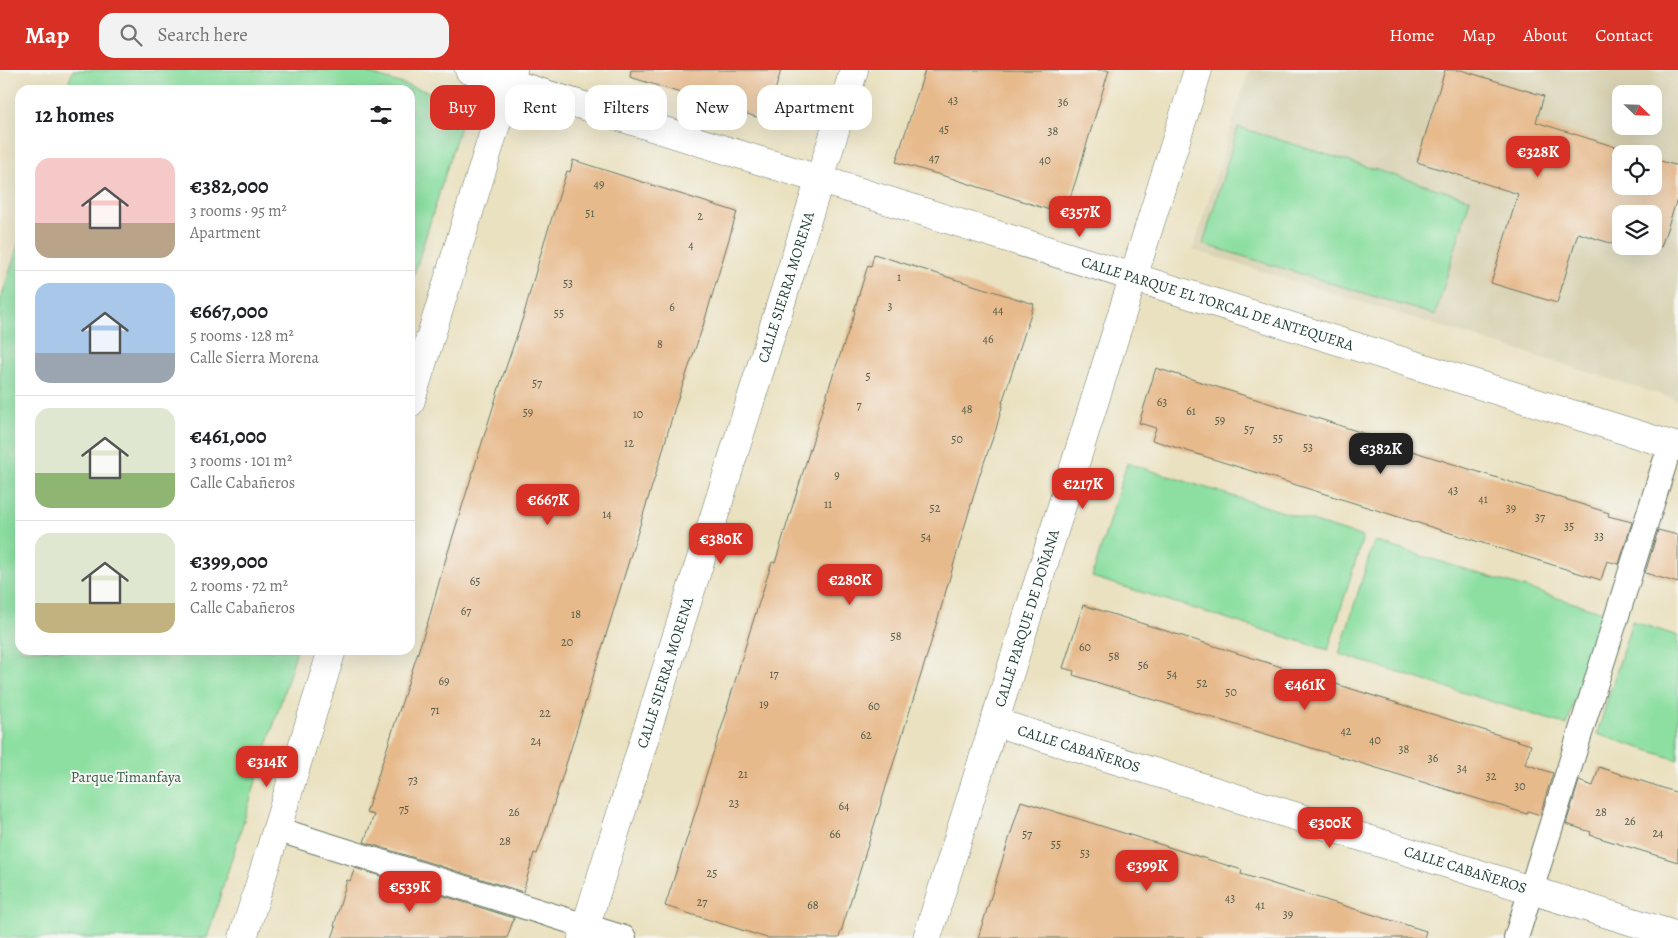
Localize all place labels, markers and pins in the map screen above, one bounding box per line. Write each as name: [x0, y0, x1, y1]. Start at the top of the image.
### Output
pin: €328K: [1503, 136, 1573, 178]
pin: €357K: [1045, 196, 1115, 238]
pin: €382K: [1346, 432, 1416, 475]
pin: €217K: [1048, 468, 1118, 510]
pin: €667K: [513, 484, 583, 526]
pin: €380K: [686, 522, 756, 565]
pin: €280K: [815, 564, 885, 606]
pin: €461K: [1270, 668, 1340, 711]
pin: €314K: [232, 746, 302, 788]
pin: €300K: [1295, 806, 1365, 849]
pin: €399K: [1112, 850, 1182, 892]
pin: €539K: [375, 870, 445, 913]

